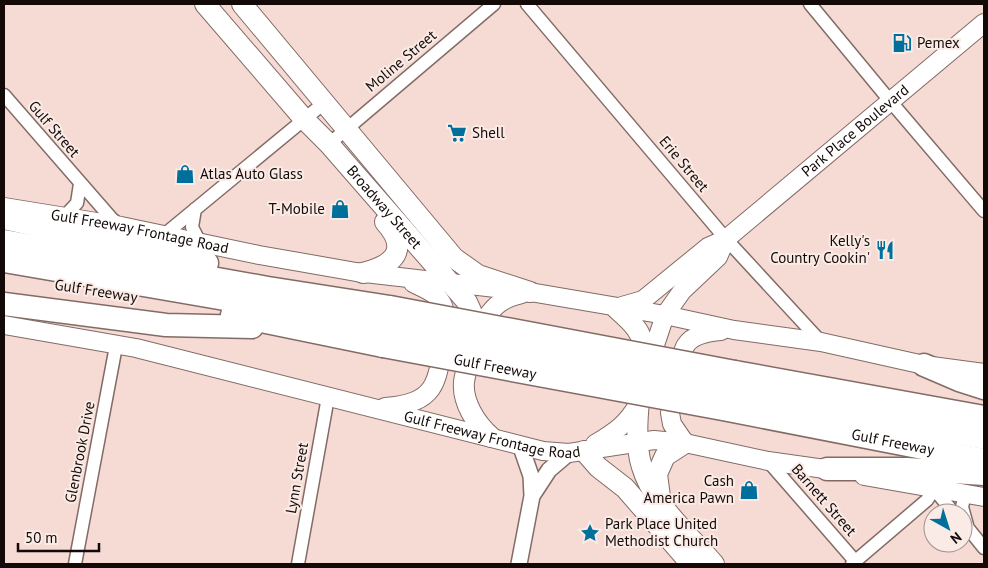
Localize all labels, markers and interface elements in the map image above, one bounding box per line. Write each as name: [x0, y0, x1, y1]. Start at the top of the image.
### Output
street label: Moline Street: [361, 26, 440, 96]
fuel station icon: Pemex: [891, 32, 913, 54]
place label: Pemex: [917, 33, 960, 52]
street label: Park Place Boulevard: [797, 80, 912, 181]
street label: Gulf Street: [25, 96, 84, 161]
supermarket icon: Shell: [446, 122, 468, 144]
place label: Shell: [472, 123, 505, 142]
street label: Erie Street: [656, 132, 713, 195]
street label: Broadway Street: [343, 161, 426, 253]
shop icon: Atlas Auto Glass: [174, 163, 196, 185]
place label: Atlas Auto Glass: [200, 164, 303, 183]
shop icon: T-Mobile: [329, 198, 351, 220]
place label: T-Mobile: [269, 199, 325, 218]
street label: Gulf Freeway Frontage Road: [50, 205, 230, 257]
place label: Kelly's Country Cookin': [770, 231, 870, 267]
restaurant icon: Kelly's Country Cookin': [874, 239, 896, 261]
street label: Gulf Freeway: [53, 275, 139, 306]
street label: Gulf Freeway: [452, 349, 538, 383]
street label: Glenbrook Drive: [60, 400, 99, 504]
street label: Gulf Freeway Frontage Road: [402, 406, 582, 462]
street label: Gulf Freeway: [850, 424, 936, 459]
street label: Lynn Street: [281, 441, 312, 515]
street label: Barnett Street: [788, 460, 861, 540]
place label: Cash America Pawn: [644, 471, 734, 507]
shop icon: Cash America Pawn: [738, 479, 760, 501]
north arrow: [923, 503, 973, 553]
place label: Park Place United Methodist Church: [605, 514, 718, 550]
scale bar: [18, 520, 99, 552]
place icon: Park Place United Methodist Church: [579, 522, 601, 544]
text: 50 m: [25, 528, 58, 547]
text: N: [947, 528, 965, 548]

